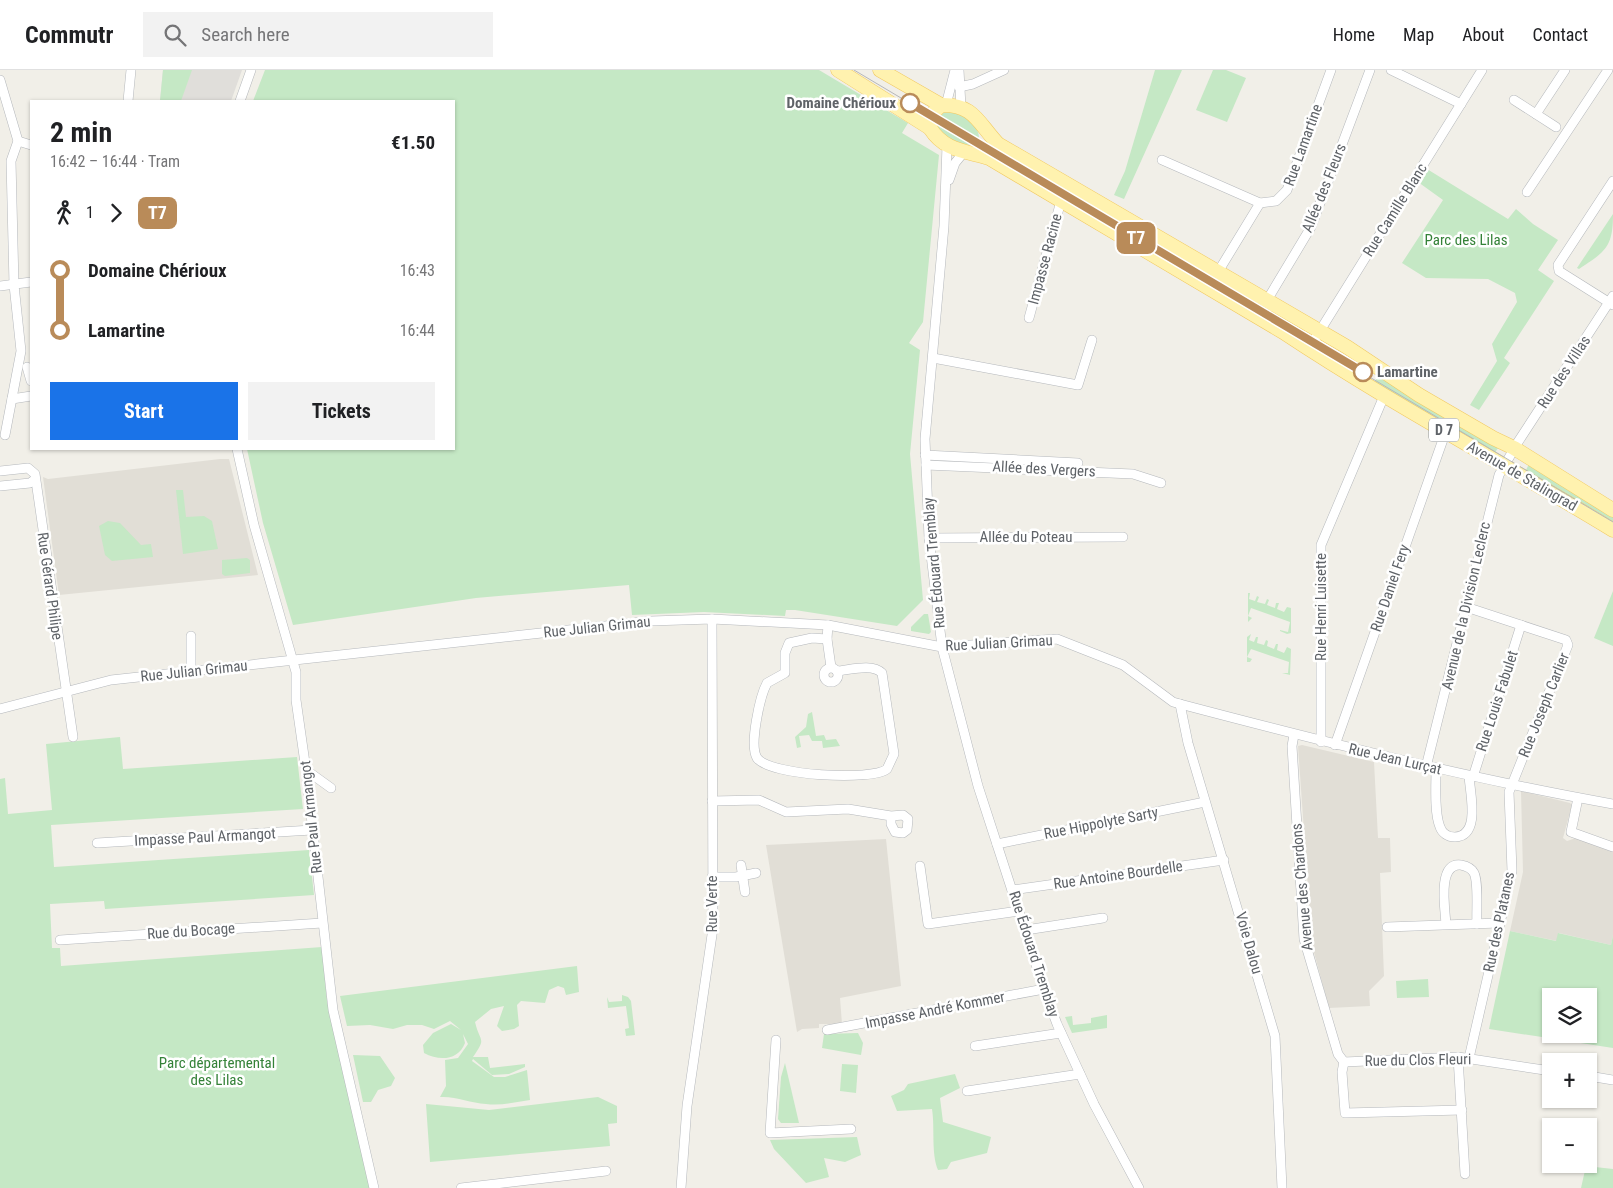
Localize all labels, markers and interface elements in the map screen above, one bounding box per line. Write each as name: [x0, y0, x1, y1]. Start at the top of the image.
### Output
search box: [143, 12, 493, 57]
text: Commutr: [25, 21, 113, 49]
icon: search: [161, 21, 189, 49]
text: Search here: [201, 23, 290, 46]
text: Home: [1333, 24, 1375, 45]
text: Map: [1403, 24, 1434, 45]
text: About: [1462, 24, 1504, 45]
text: Contact: [1532, 24, 1588, 45]
marker: Domaine Chérioux: [900, 93, 920, 113]
place label: Domaine Chérioux: [787, 94, 896, 112]
street label: Rue Lamartine: [1280, 102, 1326, 188]
text: 2 min: [50, 116, 112, 149]
text: €1.50: [391, 131, 435, 154]
street label: Allée des Fleurs: [1298, 141, 1350, 235]
text: 16:42 – 16:44 · Tram: [50, 152, 180, 171]
street label: Rue Camille Blanc: [1359, 160, 1431, 260]
icon: walk: [50, 199, 78, 227]
icon: forward: [102, 199, 130, 227]
text: T7: [148, 202, 167, 223]
text: 1: [86, 203, 94, 222]
street label: Impasse Racine: [1024, 211, 1066, 307]
line badge: T7: [1114, 222, 1158, 254]
text: T7: [1127, 227, 1145, 248]
park label: Parc des Lilas: [1424, 231, 1508, 249]
text: Domaine Chérioux: [88, 259, 227, 282]
text: 16:43: [400, 261, 435, 280]
text: Lamartine: [88, 319, 165, 342]
text: 16:44: [400, 321, 435, 340]
street label: Rue des Villas: [1534, 332, 1594, 412]
marker: Lamartine: [1353, 362, 1373, 382]
place label: Lamartine: [1377, 363, 1438, 381]
button: Start: [50, 382, 238, 440]
button: Tickets: [248, 382, 435, 440]
road number: D 7: [1429, 418, 1459, 442]
street label: Avenue de Stalingrad: [1464, 437, 1580, 515]
street label: Allée des Vergers: [992, 457, 1096, 481]
street label: Rue Édouard Tremblay: [919, 497, 949, 629]
street label: Avenue de la Division Leclerc: [1438, 520, 1494, 692]
street label: Allée du Poteau: [980, 528, 1072, 546]
street label: Rue Gérard Philipe: [34, 531, 66, 641]
street label: Rue Daniel Fery: [1367, 542, 1413, 634]
street label: Rue Henri Luisette: [1312, 553, 1330, 661]
street label: Rue Julian Grimau: [543, 612, 651, 642]
street label: Rue Julian Grimau: [945, 631, 1053, 655]
street label: Rue Louis Fabulet: [1472, 648, 1522, 754]
street label: Rue Joseph Carlier: [1515, 650, 1573, 760]
street label: Rue Julian Grimau: [140, 656, 248, 686]
street label: Rue Jean Lurçat: [1347, 740, 1443, 778]
street label: Rue Paul Armangot: [296, 760, 326, 874]
street label: Rue Hippolyte Sarty: [1042, 803, 1160, 843]
street label: Avenue des Chardons: [1287, 822, 1317, 951]
street label: Impasse Paul Armangot: [134, 824, 276, 850]
street label: Rue Antoine Bourdelle: [1052, 857, 1184, 893]
street label: Rue des Platanes: [1480, 870, 1518, 974]
street label: Rue Verte: [703, 875, 721, 933]
street label: Rue Édouard Tremblay: [1005, 889, 1063, 1019]
street label: Voie Dalou: [1232, 910, 1266, 976]
street label: Rue du Bocage: [146, 919, 236, 943]
street label: Impasse André Kommer: [864, 988, 1007, 1032]
map controls: [1542, 988, 1597, 1173]
button: layers: [1542, 988, 1597, 1043]
street label: Rue du Clos Fleuri: [1365, 1050, 1471, 1070]
button: +: [1542, 1053, 1597, 1108]
park label: Parc départemental des Lilas: [159, 1054, 275, 1089]
button: −: [1542, 1118, 1597, 1173]

